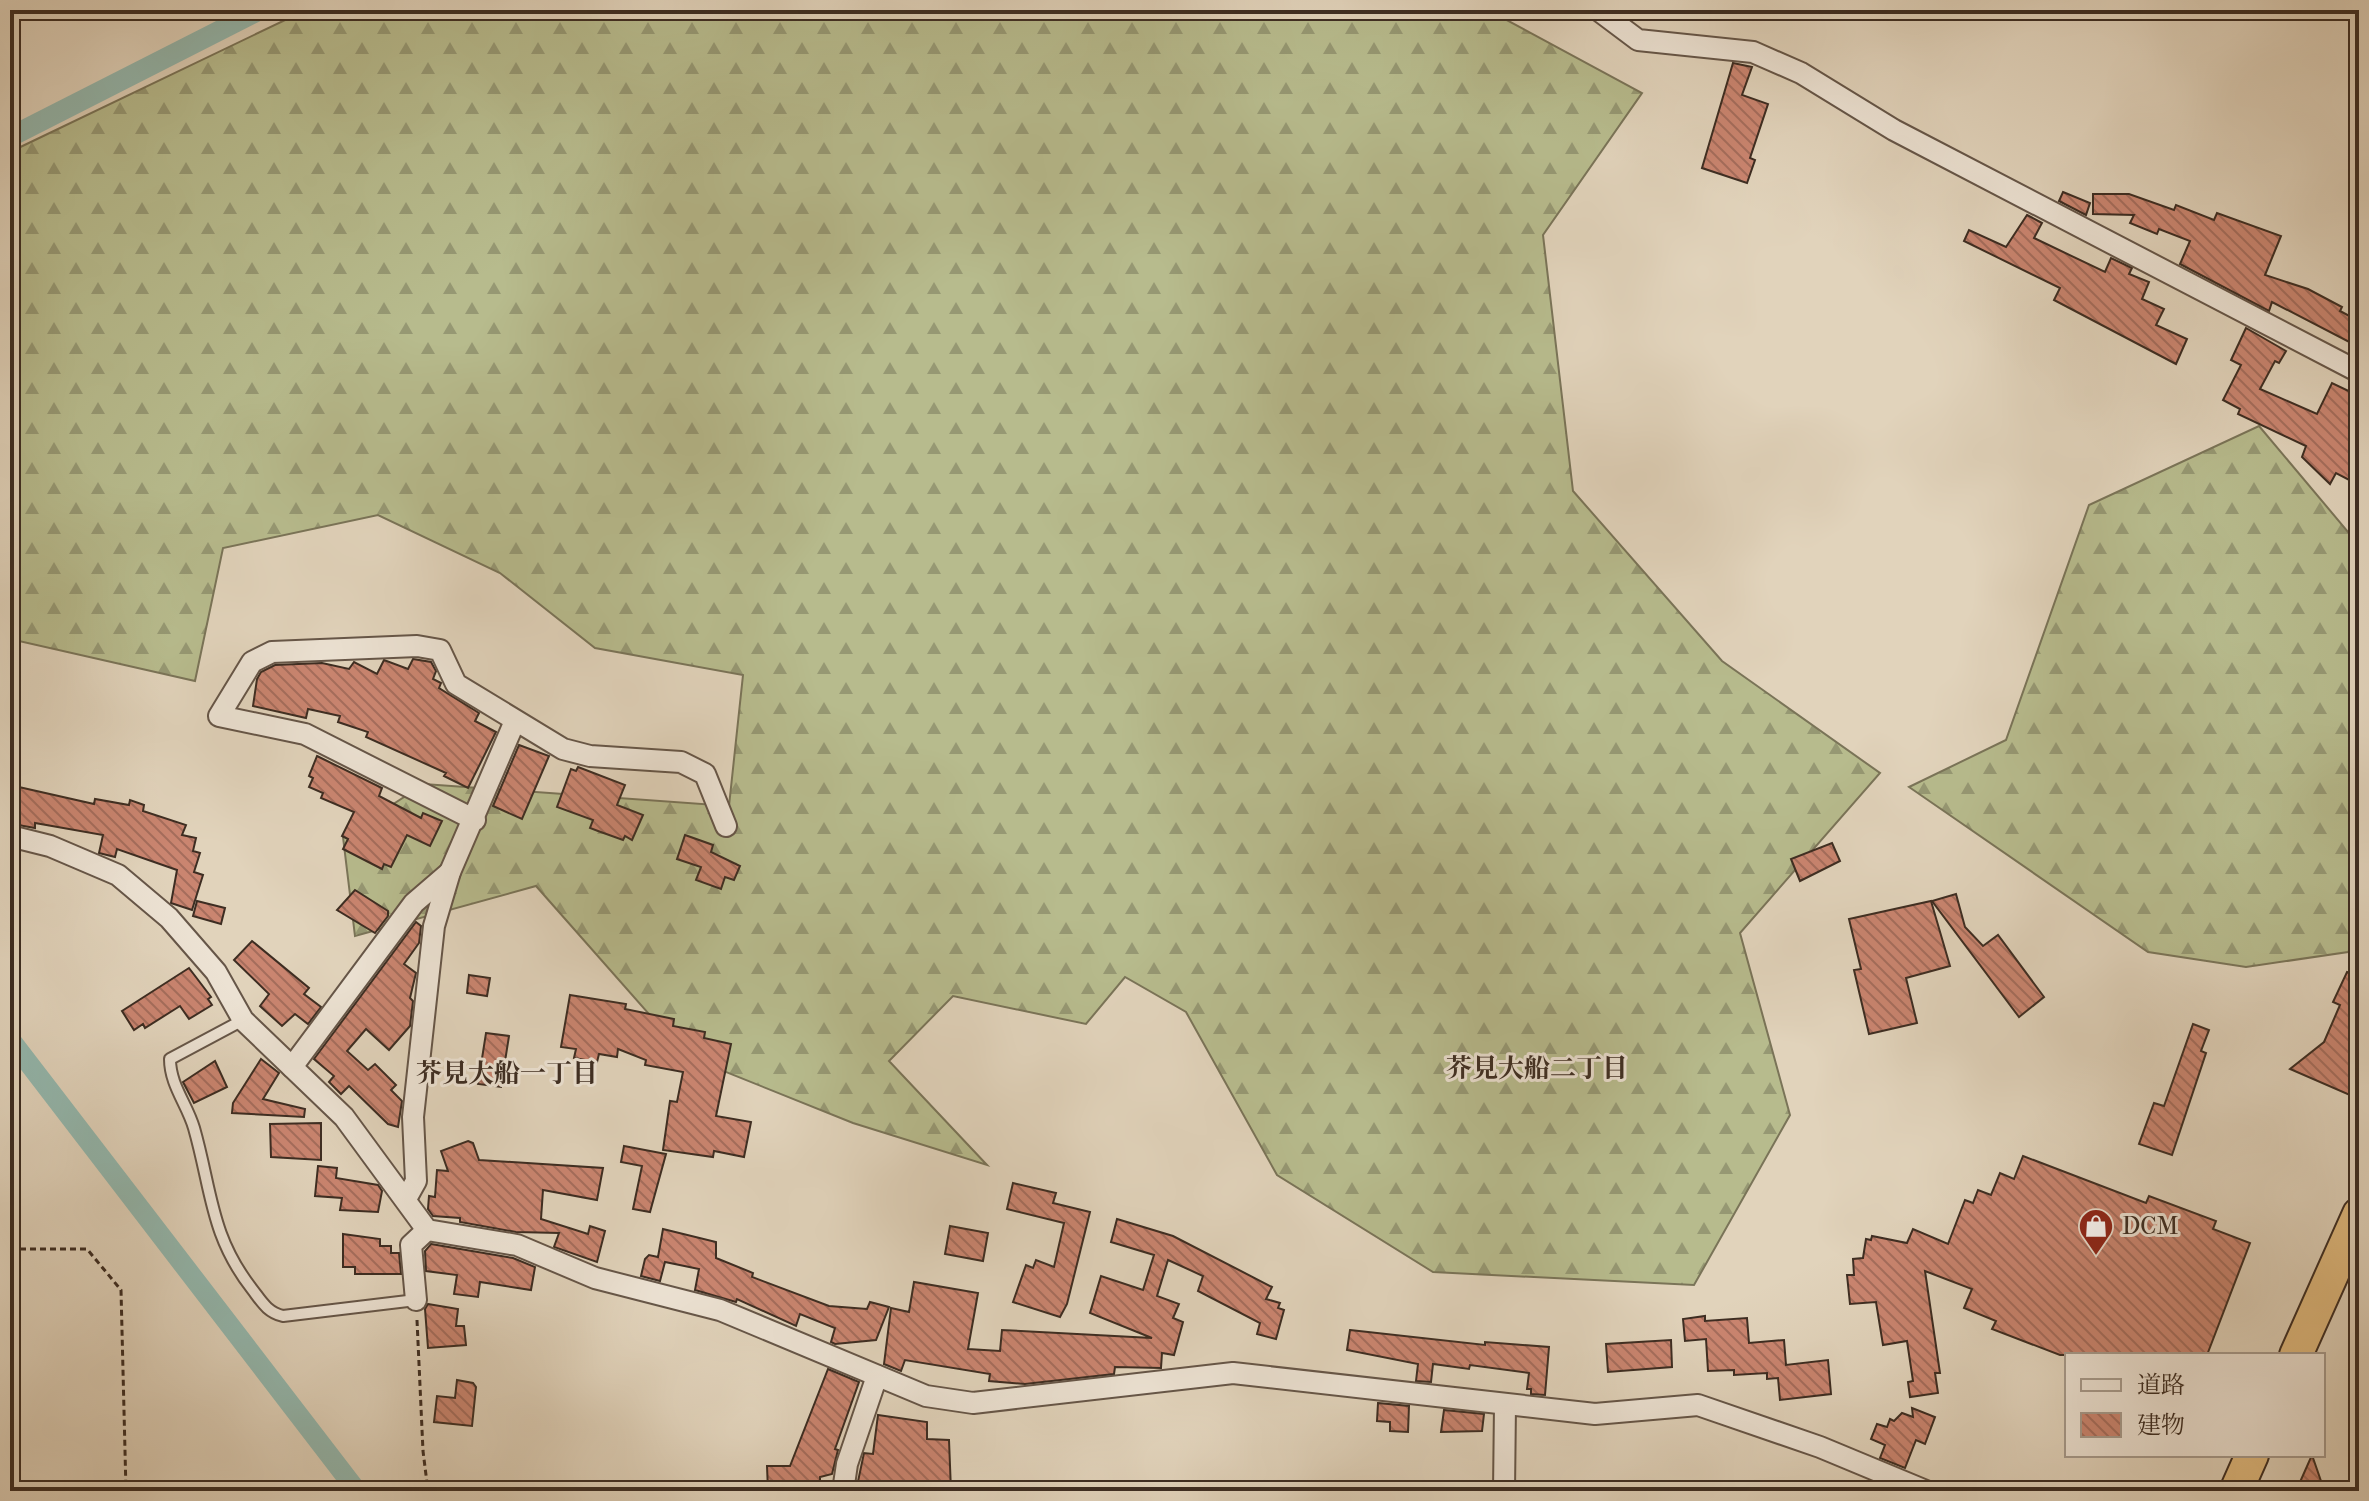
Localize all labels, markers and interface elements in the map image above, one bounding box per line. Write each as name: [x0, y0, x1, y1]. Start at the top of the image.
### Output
district label: 芥見大船二丁目: [1446, 1053, 1628, 1084]
district label: 芥見大船一丁目: [416, 1058, 598, 1089]
shop icon: DCM: [2077, 1207, 2115, 1257]
place label: DCM: [2122, 1212, 2178, 1240]
legend: [2065, 1353, 2325, 1457]
text: 道路: [2137, 1371, 2185, 1399]
text: 建物: [2137, 1411, 2185, 1439]

